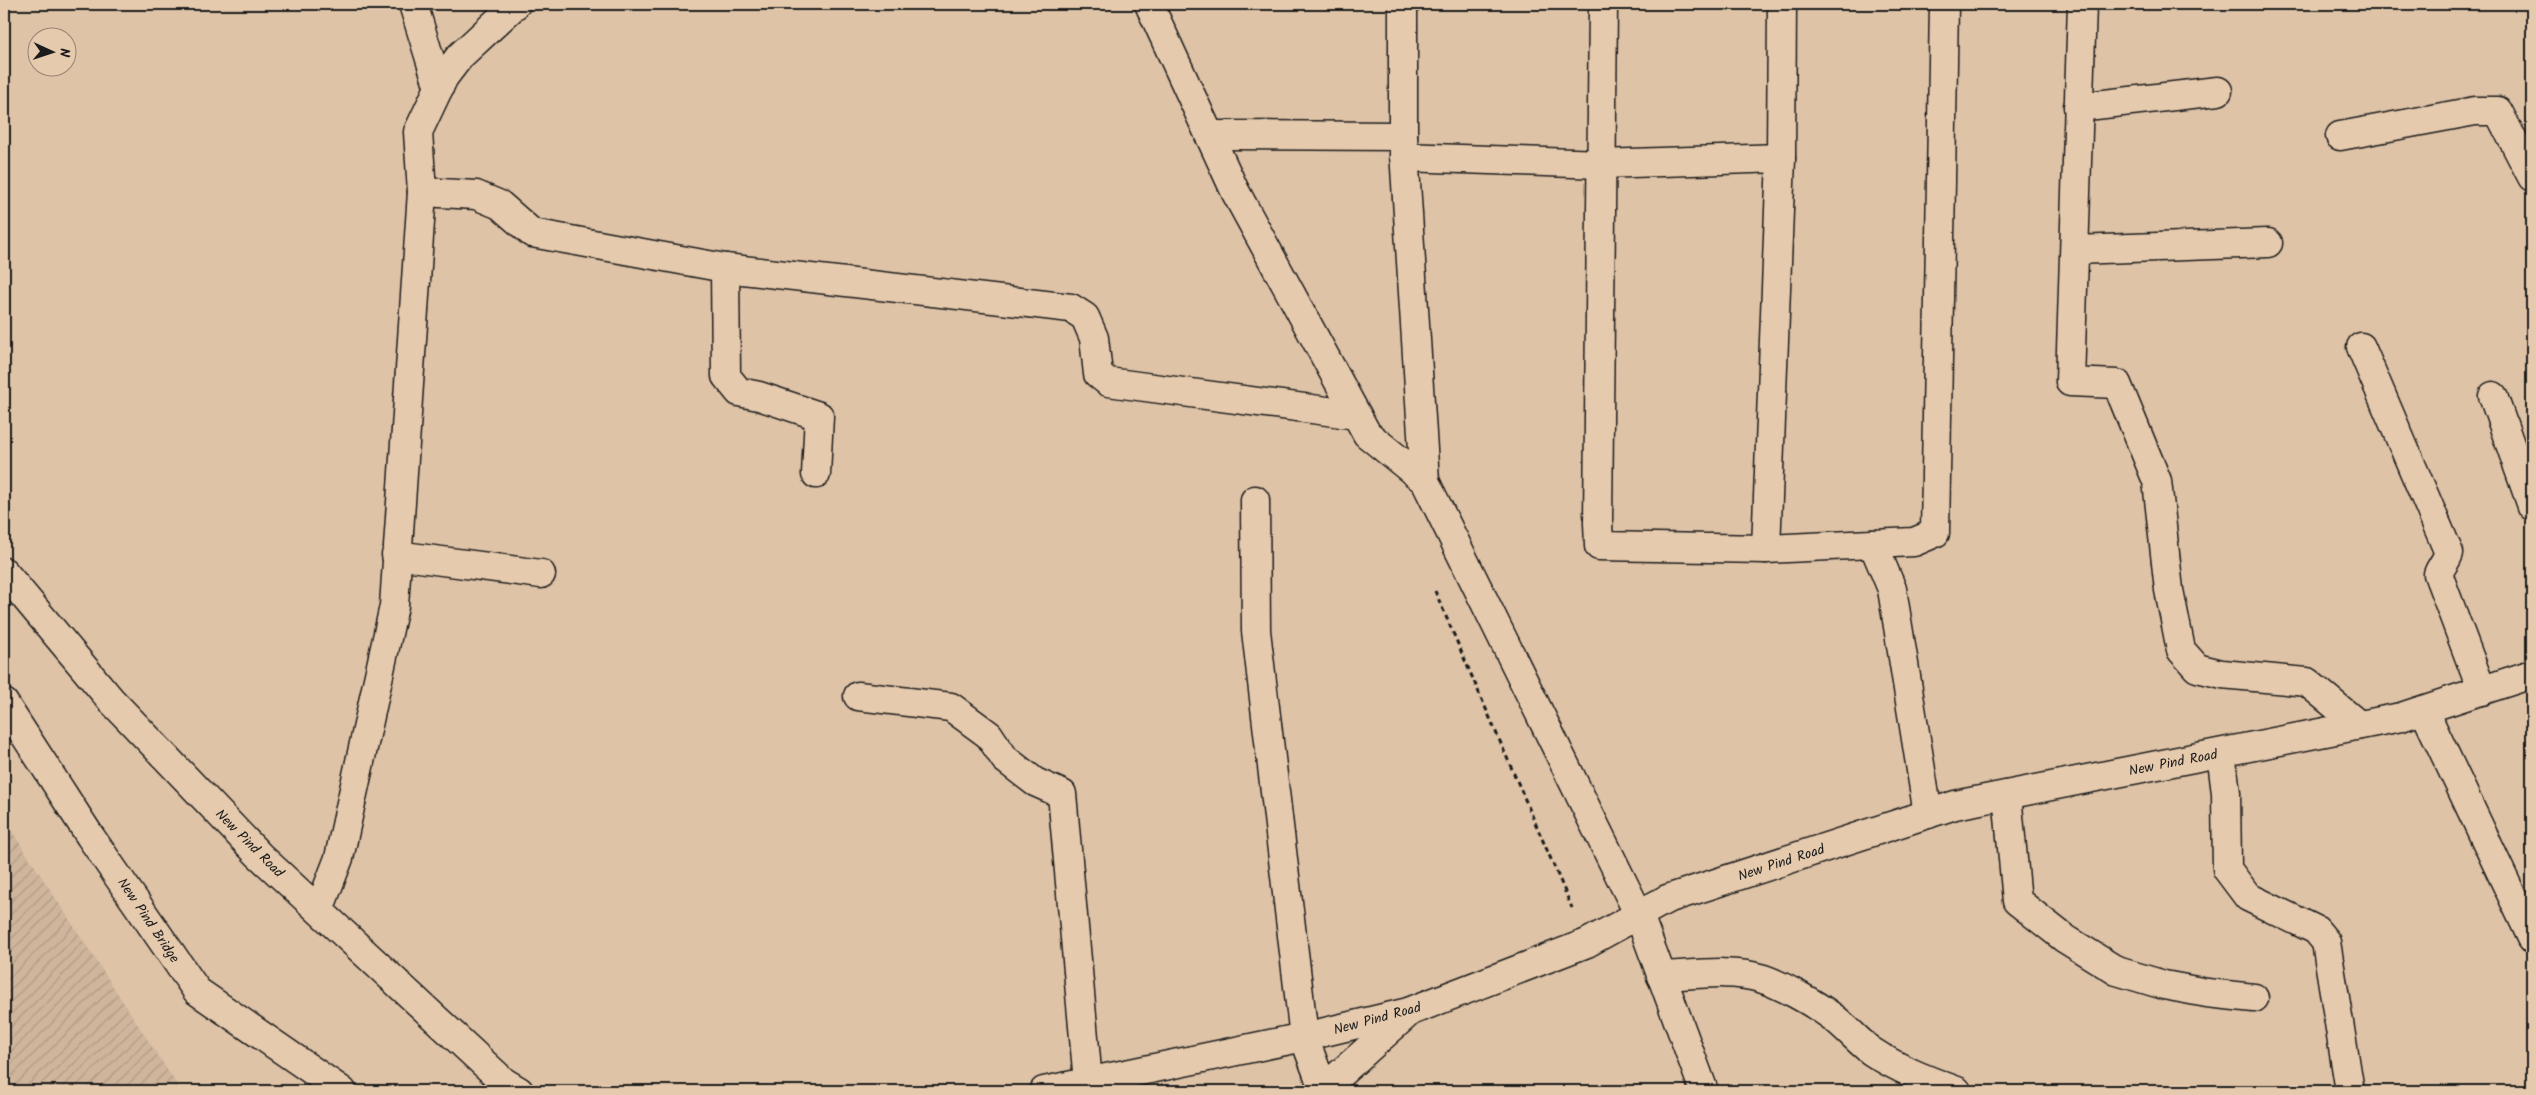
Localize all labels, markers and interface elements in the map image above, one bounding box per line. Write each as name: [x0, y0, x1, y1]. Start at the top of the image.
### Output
north arrow: [28, 28, 78, 78]
text: N: [53, 48, 75, 58]
street label: New Pind Road: [2127, 743, 2220, 782]
street label: New Pind Road: [210, 804, 290, 884]
street label: New Pind Road: [1735, 838, 1828, 887]
street label: New Pind Bridge: [111, 874, 185, 968]
street label: New Pind Road: [1331, 996, 1424, 1041]

